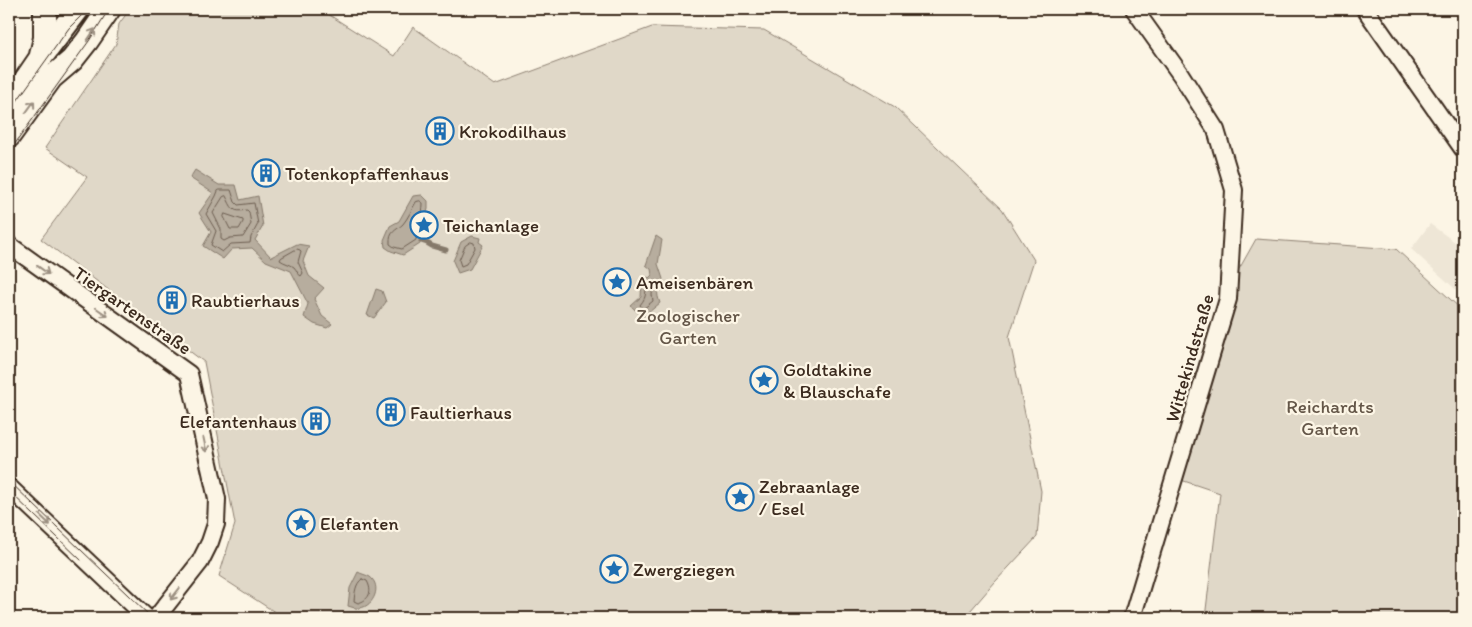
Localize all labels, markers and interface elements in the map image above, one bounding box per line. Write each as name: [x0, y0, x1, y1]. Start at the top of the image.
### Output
one-way arrow: [86, 28, 96, 42]
one-way arrow: [25, 100, 35, 114]
building icon: Krokodilhaus: [425, 116, 455, 146]
place label: Krokodilhaus: [459, 120, 567, 143]
building icon: Totenkopfaffenhaus: [251, 158, 281, 188]
place label: Totenkopfaffenhaus: [285, 162, 449, 185]
place icon: Teichanlage: [409, 210, 439, 240]
place label: Teichanlage: [443, 214, 539, 237]
street label: Tiergartenstraße: [69, 261, 196, 360]
one-way arrow: [36, 265, 50, 275]
place icon: Ameisenbären: [602, 267, 632, 297]
place label: Ameisenbären: [636, 271, 753, 294]
building icon: Raubtierhaus: [157, 285, 187, 315]
place label: Raubtierhaus: [191, 289, 300, 312]
street label: Wittekindstraße: [1160, 291, 1219, 425]
park label: Zoologischer Garten: [636, 304, 740, 349]
one-way arrow: [95, 307, 109, 317]
place label: Goldtakine & Blauschafe: [783, 358, 891, 403]
place icon: Goldtakine & Blauschafe: [749, 365, 779, 395]
park label: Reichardts Garten: [1286, 395, 1374, 440]
building icon: Faultierhaus: [376, 397, 406, 427]
place label: Faultierhaus: [410, 401, 512, 424]
building icon: Elefantenhaus: [301, 406, 331, 436]
place label: Elefantenhaus: [180, 410, 297, 433]
one-way arrow: [201, 437, 210, 453]
place label: Zebraanlage / Esel: [759, 475, 860, 520]
place icon: Zebraanlage / Esel: [725, 482, 755, 512]
place icon: Elefanten: [286, 508, 316, 538]
place label: Elefanten: [320, 512, 399, 535]
one-way arrow: [38, 514, 51, 526]
place icon: Zwergziegen: [599, 554, 629, 584]
place label: Zwergziegen: [633, 558, 735, 581]
one-way arrow: [169, 588, 180, 601]

